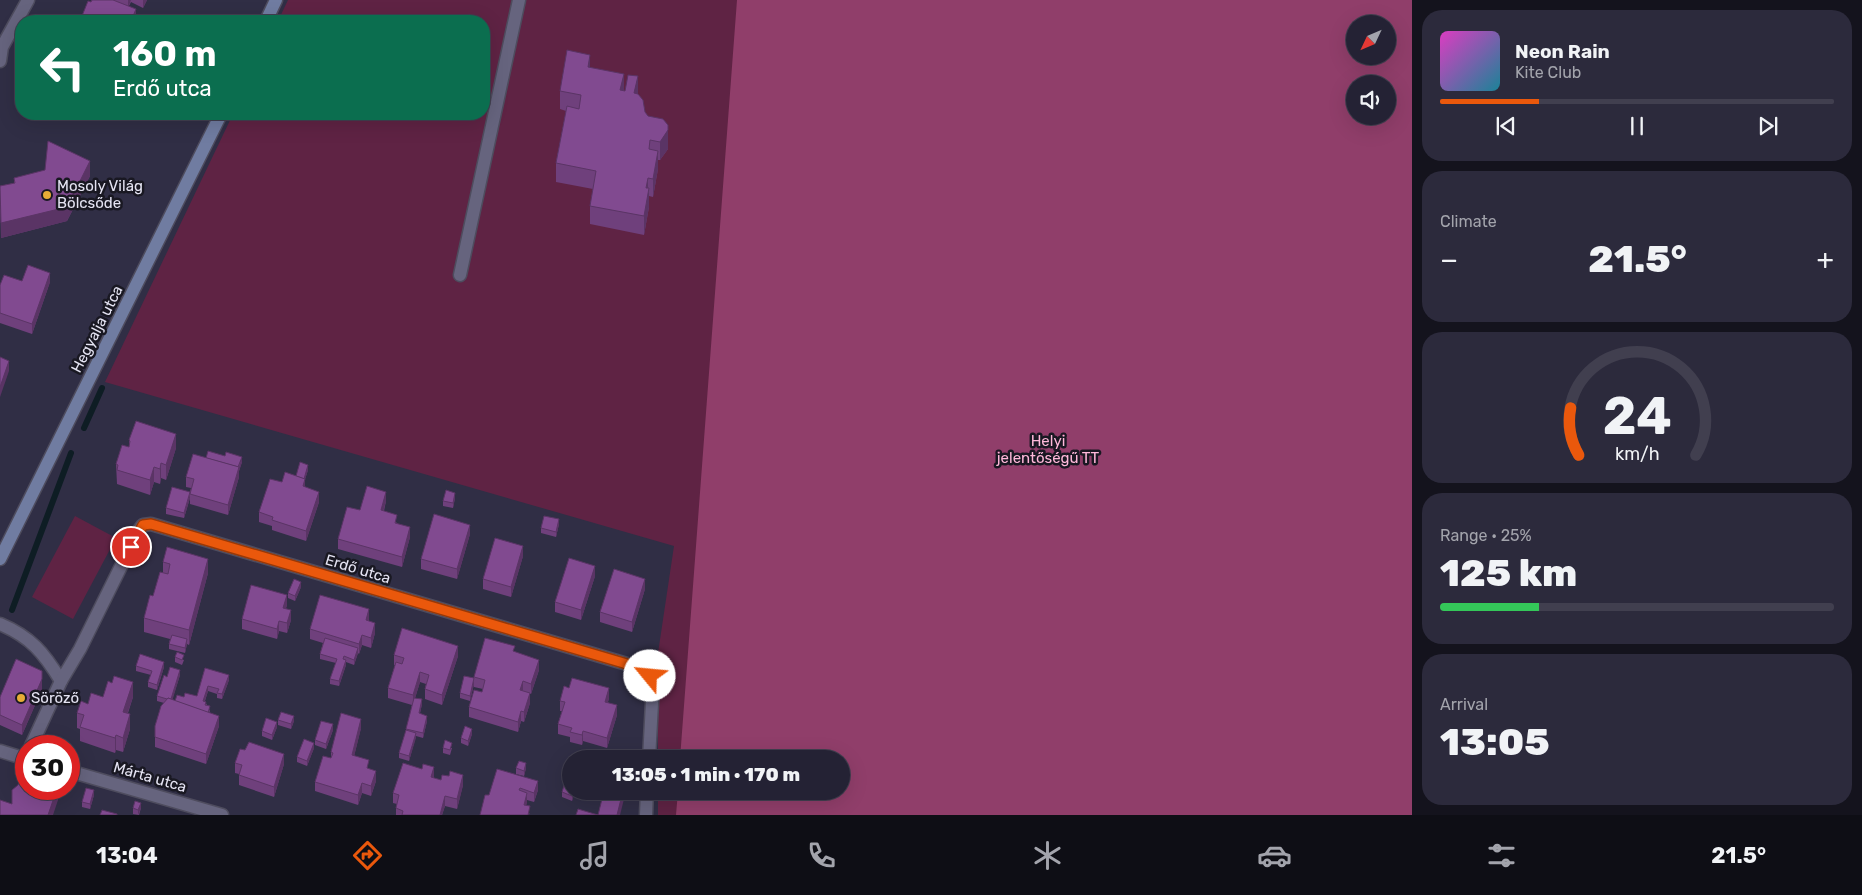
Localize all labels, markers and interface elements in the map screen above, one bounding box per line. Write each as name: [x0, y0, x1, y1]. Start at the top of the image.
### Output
north arrow: [1346, 15, 1396, 65]
map controls: [1346, 15, 1396, 125]
text: 160 m: [113, 33, 217, 75]
icon: left: [30, 35, 95, 100]
text: Neon Rain: [1515, 40, 1610, 63]
text: Kite Club: [1515, 63, 1581, 82]
text: Erdő utca: [113, 75, 212, 102]
button: sound: [1346, 75, 1396, 125]
icon: previous: [1492, 112, 1520, 140]
icon: pause: [1623, 112, 1651, 140]
icon: next: [1754, 112, 1782, 140]
place label: Mosoly Világ Bölcsőde: [57, 177, 143, 212]
marker: Mosoly Világ Bölcsőde: [41, 189, 53, 201]
text: Climate: [1440, 212, 1497, 231]
text: 21.5°: [1588, 236, 1687, 282]
text: −: [1440, 243, 1458, 276]
text: +: [1817, 243, 1834, 276]
street label: Hegyalja utca: [67, 283, 127, 375]
text: 24: [1602, 385, 1672, 447]
park label: Helyi jelentőségű TT: [996, 432, 1100, 467]
text: km/h: [1615, 443, 1659, 464]
pin: [110, 526, 152, 568]
text: Range · 25%: [1440, 526, 1532, 545]
icon: arrive: [117, 533, 145, 561]
text: 125 km: [1440, 550, 1577, 596]
street label: Erdő utca: [323, 551, 393, 587]
position arrow: [623, 649, 675, 701]
place label: Söröző: [31, 689, 79, 707]
marker: Söröző: [15, 692, 27, 704]
text: Arrival: [1440, 695, 1488, 714]
text: 13:05: [1440, 719, 1550, 765]
speed limit sign: 30: [15, 735, 80, 800]
street label: Márta utca: [111, 758, 189, 796]
text: 13:05 · 1 min · 170 m: [612, 763, 800, 786]
icon: directions: [350, 838, 385, 873]
icon: music: [577, 838, 612, 873]
icon: phone: [804, 838, 839, 873]
icon: climate: [1030, 838, 1065, 873]
icon: car: [1257, 838, 1292, 873]
icon: filters: [1484, 838, 1519, 873]
text: 13:04: [96, 842, 158, 869]
text: 21.5°: [1711, 842, 1766, 869]

